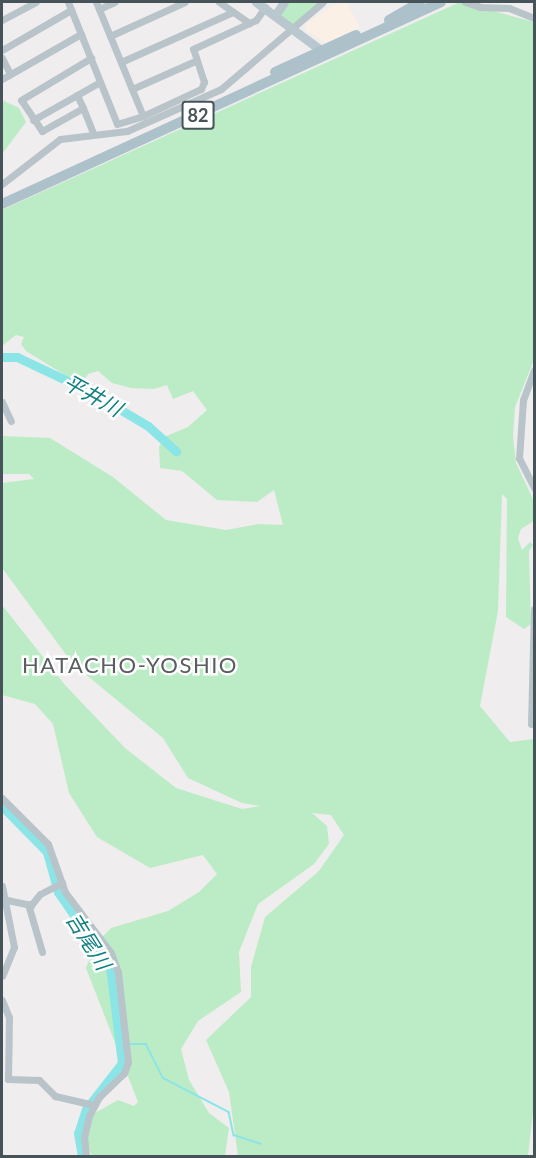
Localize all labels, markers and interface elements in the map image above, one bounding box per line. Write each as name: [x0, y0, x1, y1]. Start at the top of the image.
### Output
road number: 82: [182, 100, 214, 130]
water label: 平井川: [59, 369, 127, 421]
district label: HATACHO-YOSHIO: [22, 652, 238, 678]
water label: 吉尾川: [62, 908, 116, 974]

